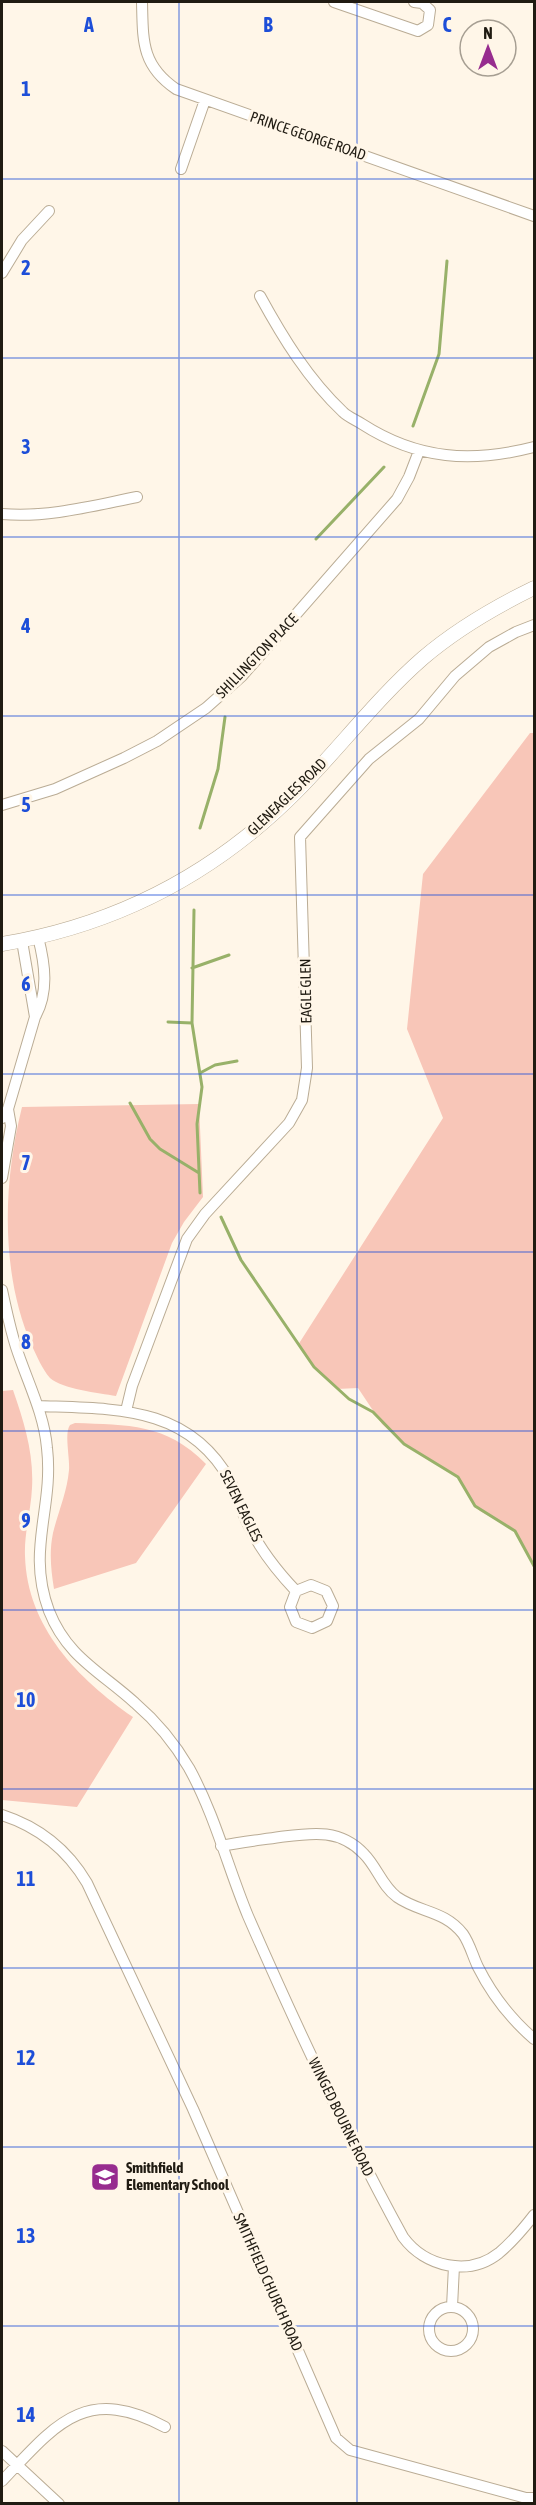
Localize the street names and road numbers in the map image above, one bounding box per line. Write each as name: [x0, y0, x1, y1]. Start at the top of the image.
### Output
street label: PRINCE GEORGE ROAD: [248, 108, 368, 163]
street label: SHILLINGTON PLACE: [212, 610, 302, 701]
street label: GLENEAGLES ROAD: [244, 755, 330, 839]
street label: EAGLE GLEN: [296, 958, 315, 1024]
street label: SEVEN EAGLES: [217, 1467, 266, 1544]
street label: WINGED BOURNE ROAD: [305, 2055, 378, 2179]
street label: SMITHFIELD CHURCH ROAD: [230, 2210, 307, 2353]

